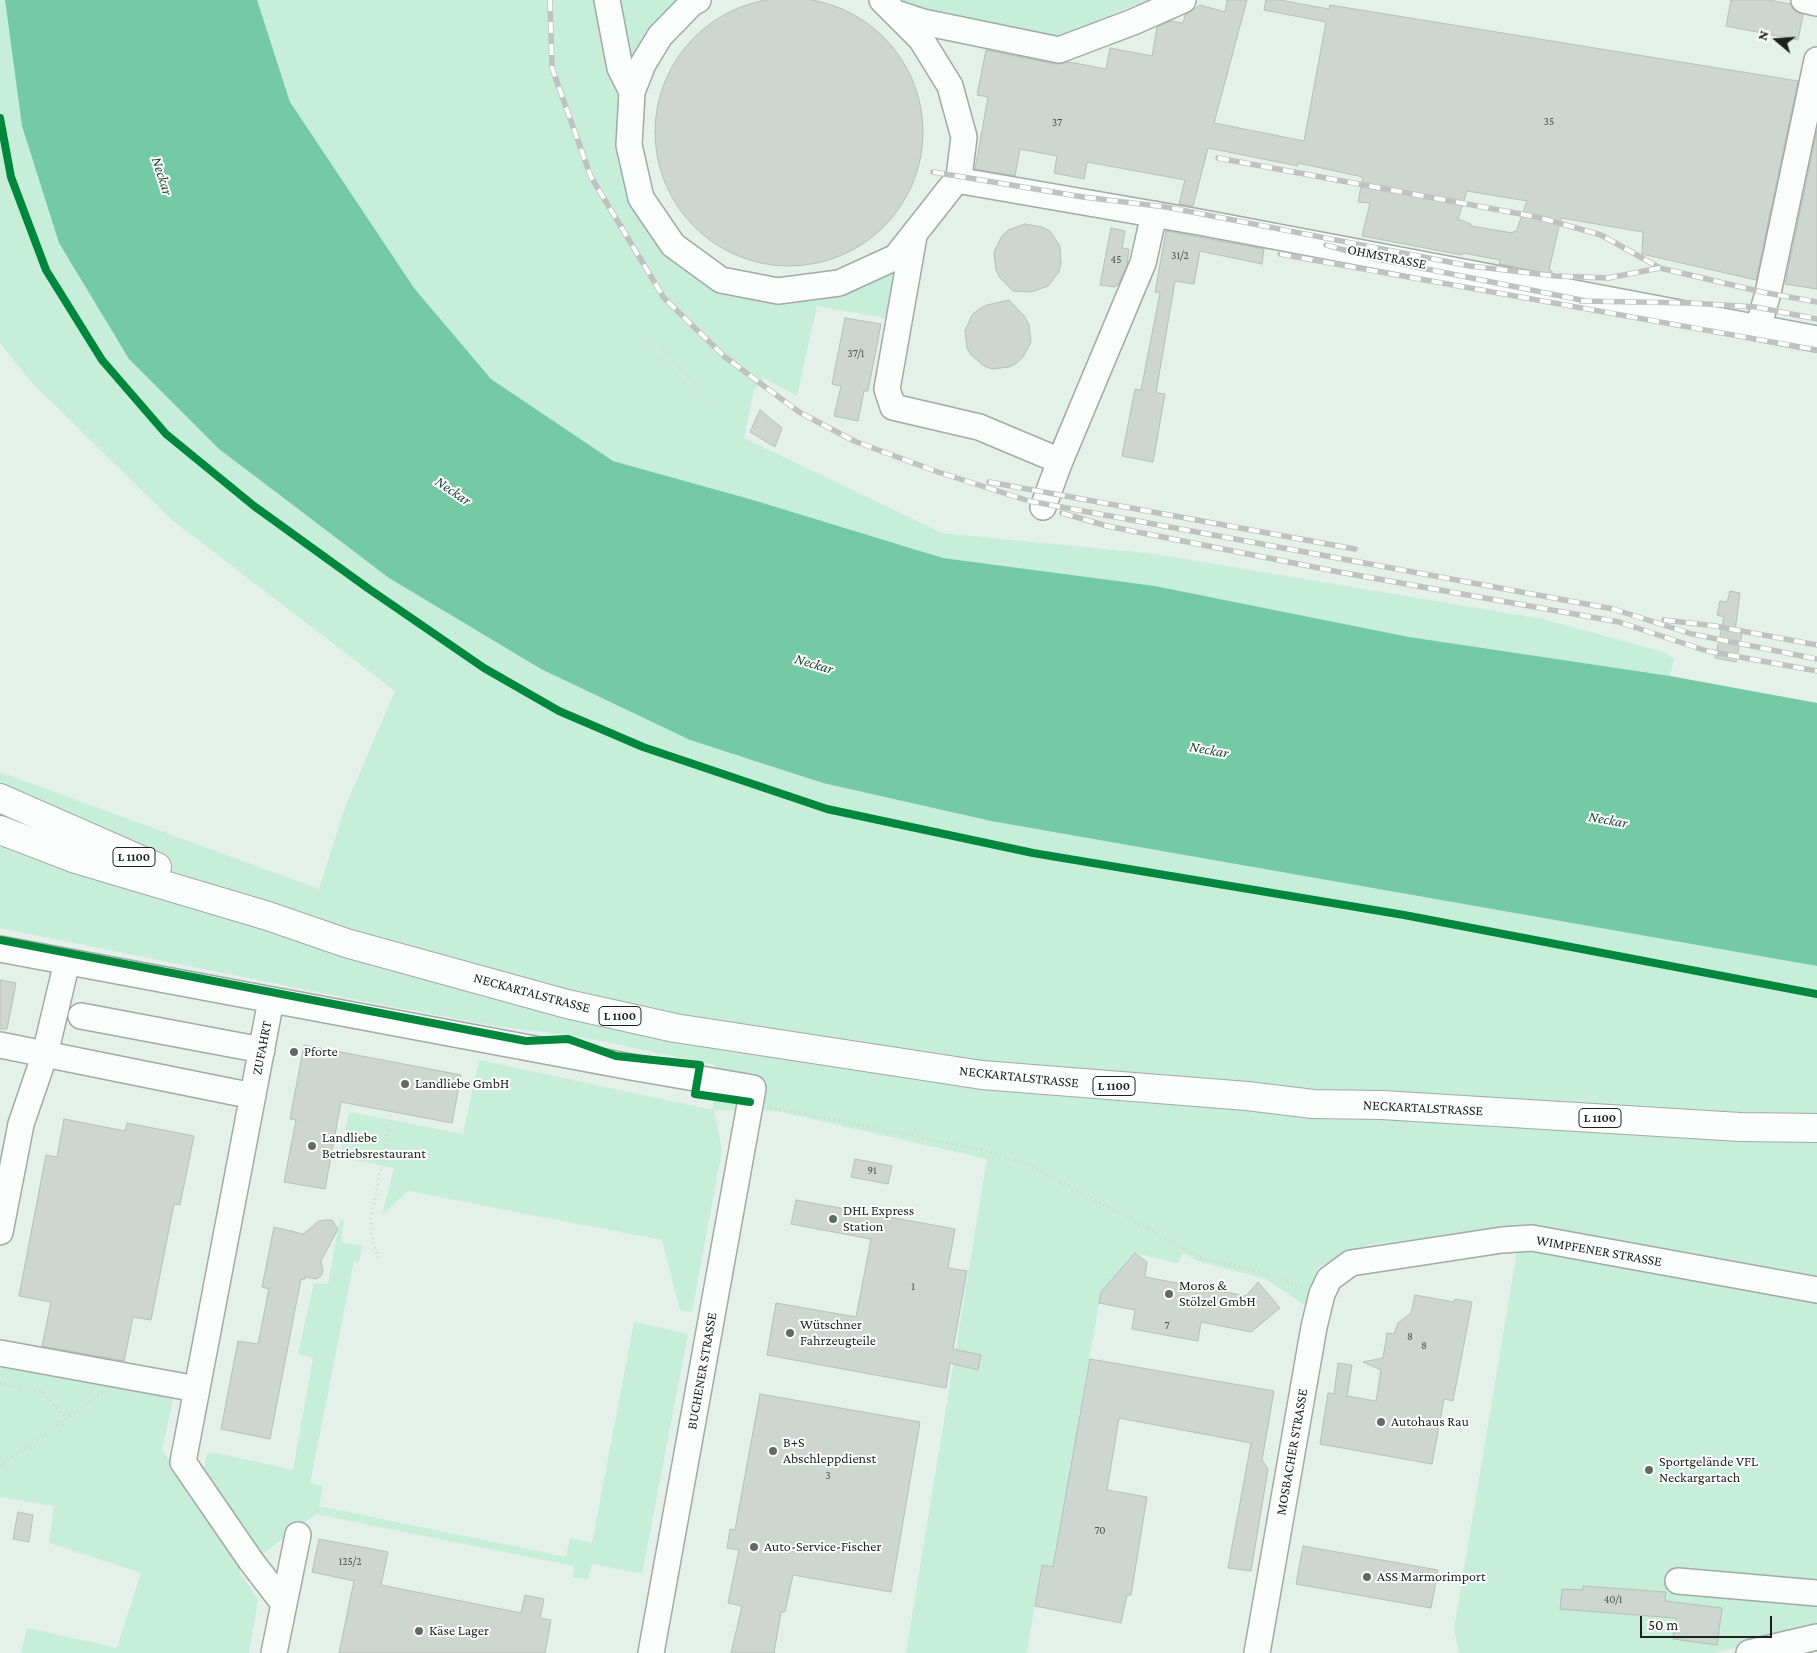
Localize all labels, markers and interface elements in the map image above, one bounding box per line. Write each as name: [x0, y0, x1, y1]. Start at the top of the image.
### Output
north arrow: [1752, 15, 1802, 65]
text: N: [1754, 28, 1772, 42]
house number: 35: [1544, 115, 1554, 129]
house number: 37: [1052, 116, 1062, 130]
water label: Neckar: [147, 154, 177, 198]
street label: OHMSTRASSE: [1346, 241, 1428, 273]
house number: 31/2: [1171, 249, 1189, 263]
house number: 45: [1111, 253, 1121, 267]
house number: 37/1: [848, 347, 864, 361]
water label: Neckar: [432, 473, 474, 509]
water label: Neckar: [793, 650, 835, 678]
water label: Neckar: [1188, 738, 1230, 762]
water label: Neckar: [1587, 808, 1629, 832]
road number: L 1100: [113, 848, 155, 866]
street label: NECKARTALSTRASSE: [472, 969, 592, 1017]
road number: L 1100: [599, 1006, 641, 1026]
street label: ZUFAHRT: [249, 1019, 275, 1077]
place label: Pforte: [304, 1044, 338, 1060]
marker: Pforte: [288, 1046, 300, 1058]
street label: NECKARTALSTRASSE: [958, 1062, 1080, 1092]
place label: Landliebe GmbH: [415, 1076, 509, 1092]
road number: L 1100: [1093, 1076, 1135, 1096]
marker: Landliebe GmbH: [399, 1078, 411, 1090]
street label: NECKARTALSTRASSE: [1363, 1096, 1483, 1120]
road number: L 1100: [1579, 1108, 1621, 1128]
place label: Landliebe Betriebsrestaurant: [322, 1130, 426, 1162]
marker: Landliebe Betriebsrestaurant: [306, 1140, 318, 1152]
house number: 91: [867, 1164, 877, 1178]
place label: DHL Express Station: [843, 1203, 914, 1236]
marker: DHL Express Station: [827, 1213, 839, 1225]
street label: WIMPFENER STRASSE: [1535, 1232, 1663, 1270]
place label: Moros & Stölzel GmbH: [1179, 1278, 1256, 1310]
house number: 1: [911, 1280, 915, 1294]
marker: Moros & Stölzel GmbH: [1163, 1288, 1175, 1300]
street label: BUCHENER STRASSE: [683, 1311, 721, 1431]
place label: Wütschner Fahrzeugteile: [800, 1317, 876, 1350]
house number: 7: [1164, 1319, 1170, 1333]
marker: Wütschner Fahrzeugteile: [784, 1327, 796, 1339]
house number: 8: [1407, 1330, 1413, 1344]
house number: 8: [1421, 1339, 1427, 1353]
street label: MOSBACHER STRASSE: [1273, 1387, 1311, 1517]
place label: Autohaus Rau: [1391, 1414, 1469, 1430]
marker: Autohaus Rau: [1375, 1416, 1387, 1428]
place label: B+S Abschleppdienst: [783, 1435, 876, 1468]
marker: B+S Abschleppdienst: [767, 1445, 779, 1457]
place label: Sportgelände VFL Neckargartach: [1659, 1454, 1758, 1486]
marker: Sportgelände VFL Neckargartach: [1643, 1464, 1655, 1476]
house number: 3: [825, 1469, 831, 1483]
house number: 70: [1094, 1524, 1106, 1538]
place label: Auto-Service-Fischer: [764, 1539, 881, 1555]
marker: Auto-Service-Fischer: [748, 1541, 760, 1553]
house number: 125/2: [339, 1555, 361, 1569]
place label: ASS Marmorimport: [1377, 1569, 1486, 1585]
marker: ASS Marmorimport: [1361, 1571, 1373, 1583]
house number: 40/1: [1604, 1593, 1622, 1607]
scale bar: [1642, 1606, 1774, 1638]
text: 50 m: [1648, 1617, 1678, 1633]
place label: Käse Lager: [429, 1623, 489, 1639]
marker: Käse Lager: [413, 1625, 425, 1637]

